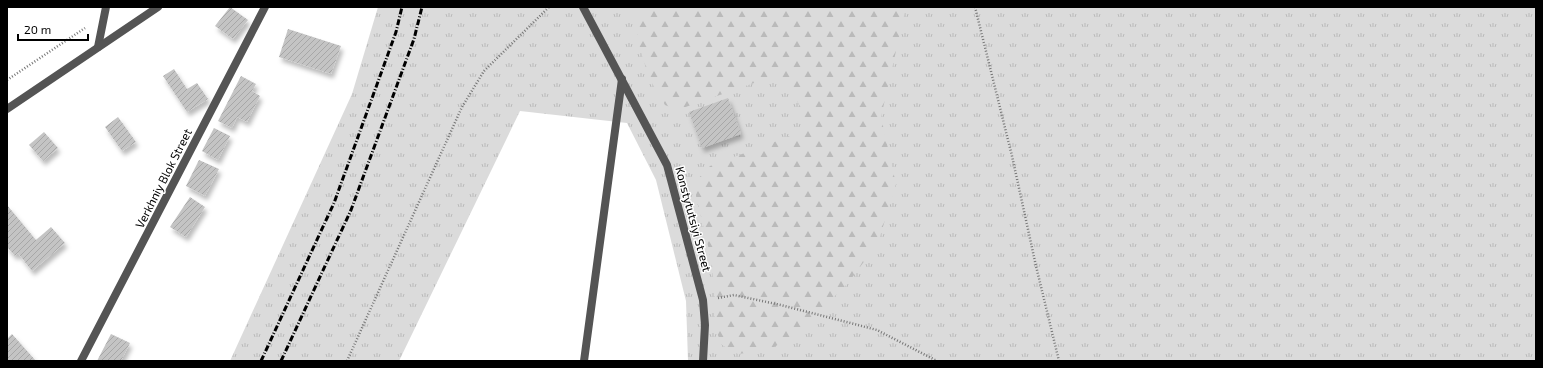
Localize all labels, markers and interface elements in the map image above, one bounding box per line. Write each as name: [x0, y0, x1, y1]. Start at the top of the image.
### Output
scale bar: [18, 16, 88, 42]
text: 20 m: [24, 22, 51, 36]
street label: Verkhniy Blok Street: [132, 126, 194, 230]
street label: Konstytutsiyi Street: [673, 165, 715, 273]

